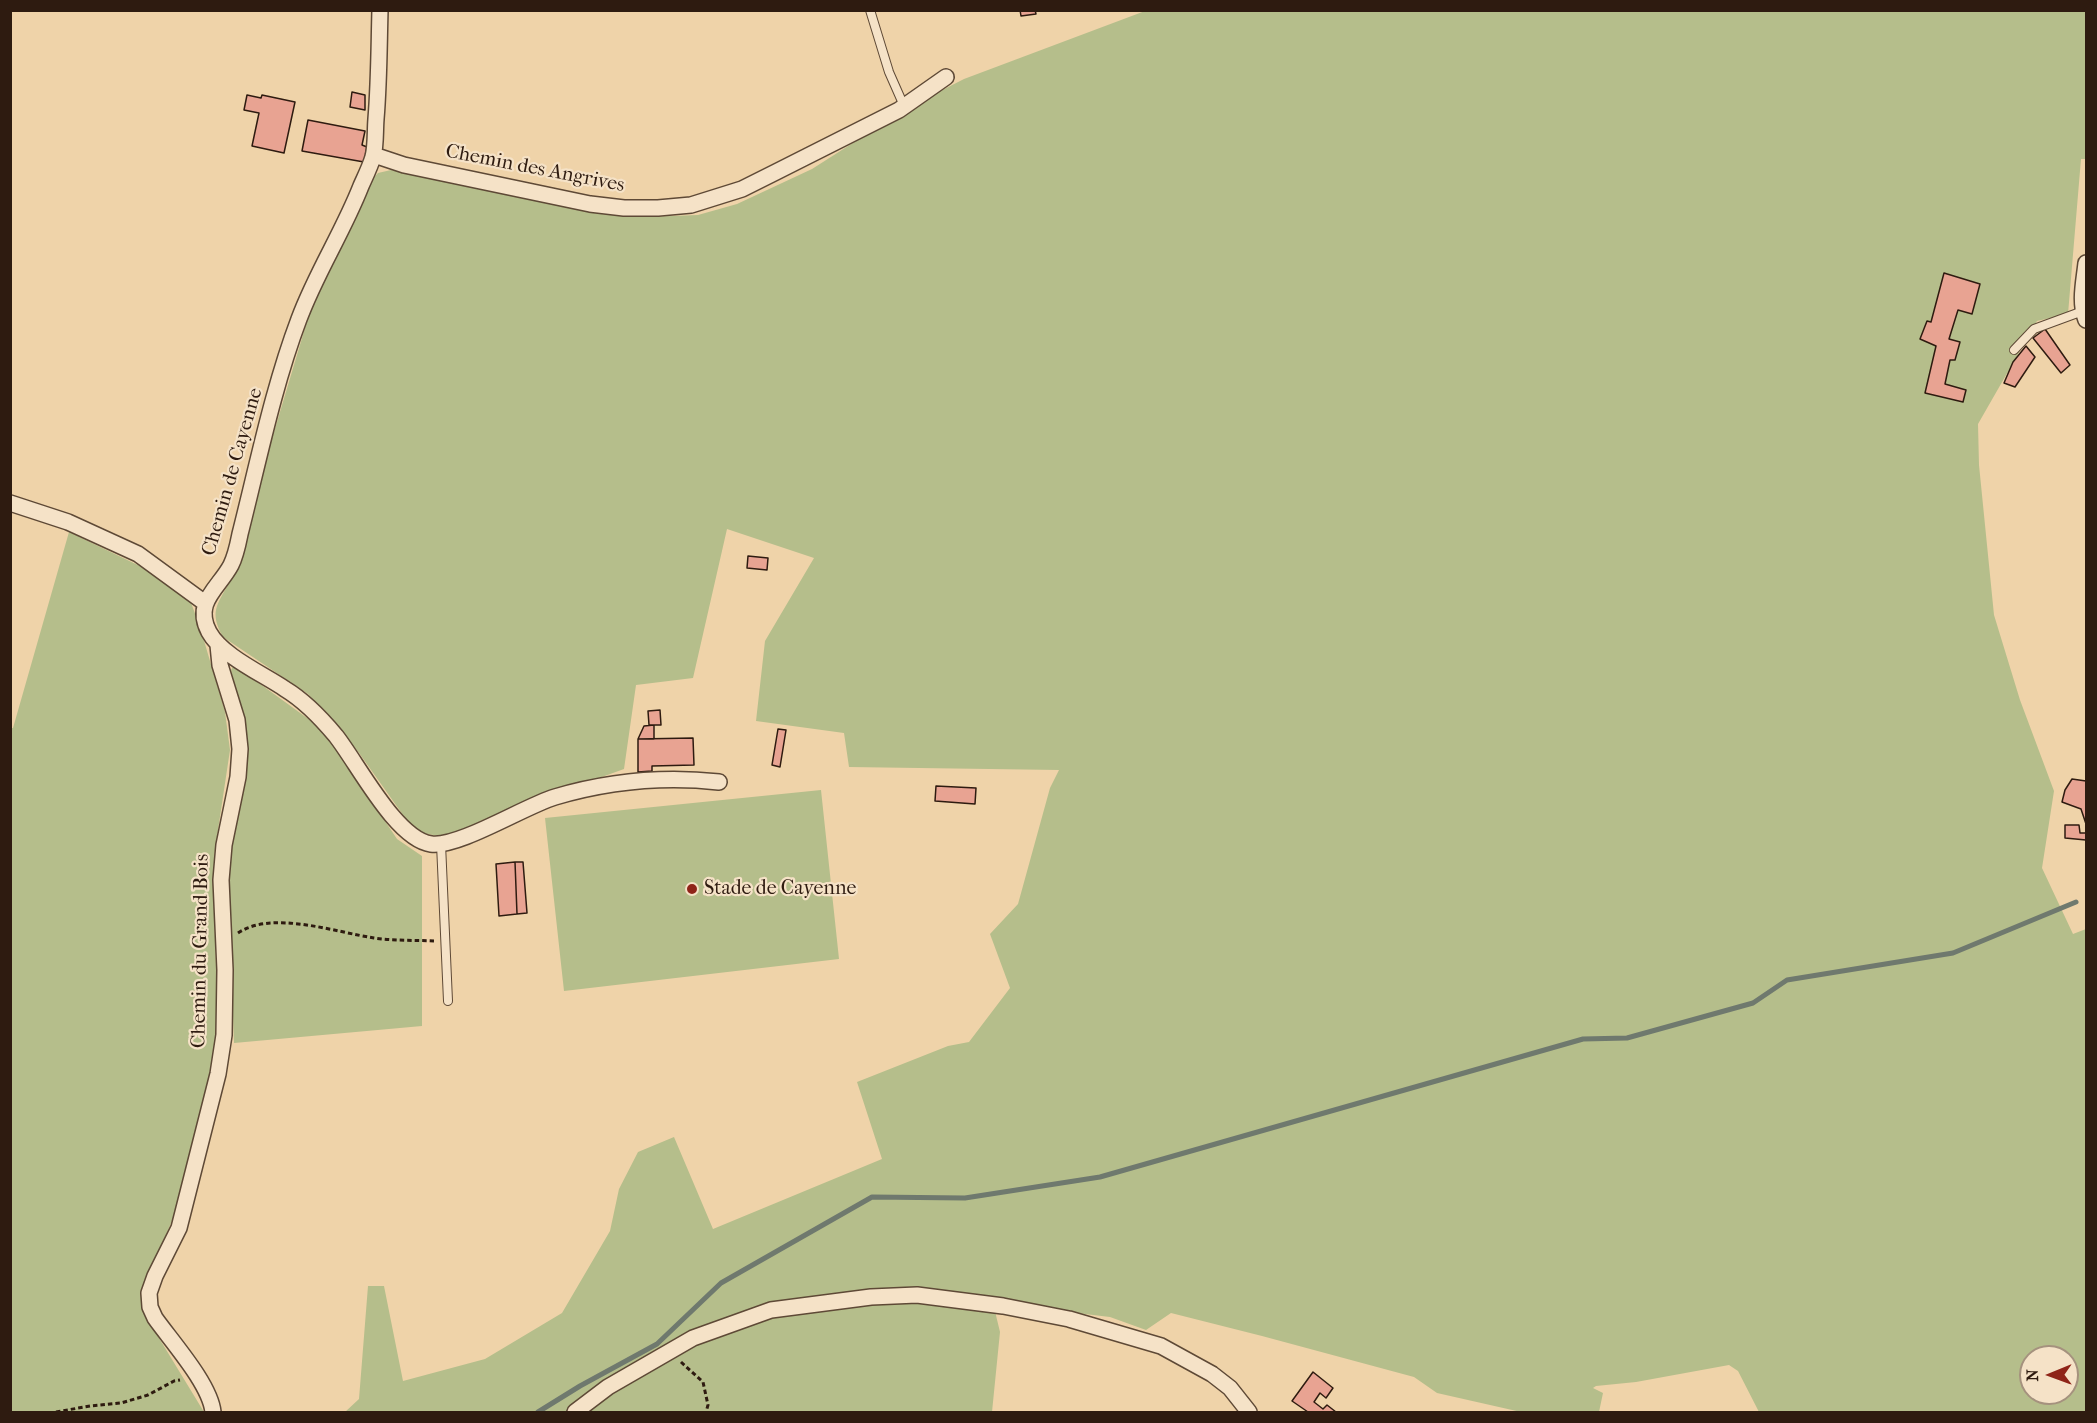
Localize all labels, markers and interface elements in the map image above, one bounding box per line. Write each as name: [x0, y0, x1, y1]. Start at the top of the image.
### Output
street label: Chemin des Angrives: [444, 140, 626, 198]
street label: Chemin de Cayenne: [198, 385, 268, 559]
street label: Chemin du Grand Bois: [187, 854, 215, 1048]
place label: Stade de Cayenne: [704, 877, 856, 901]
marker: Stade de Cayenne: [685, 882, 699, 896]
north arrow: [2019, 1345, 2079, 1405]
text: N: [2023, 1369, 2042, 1382]

